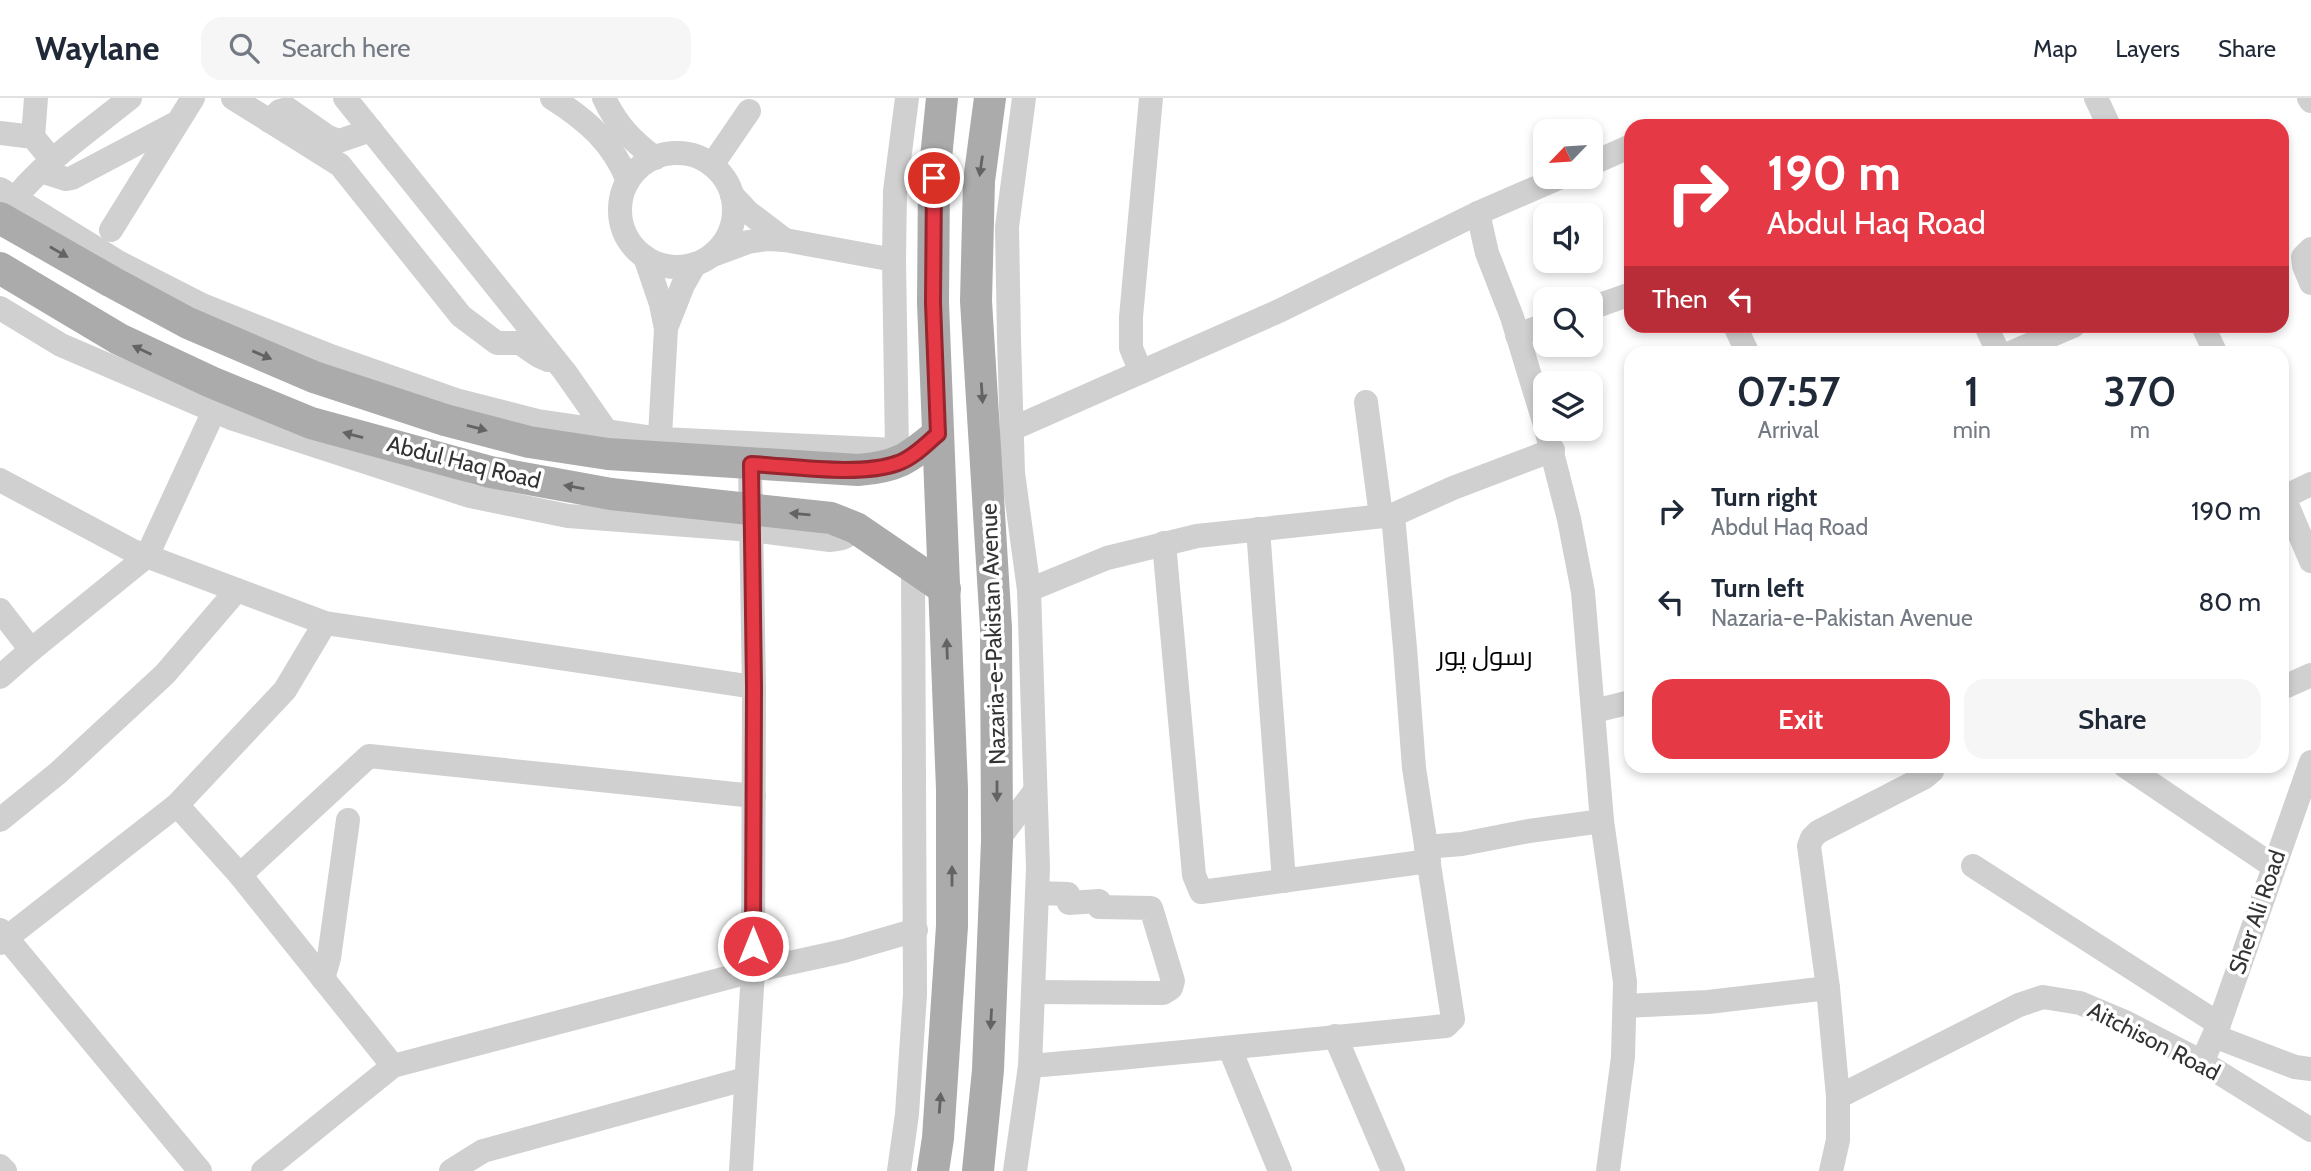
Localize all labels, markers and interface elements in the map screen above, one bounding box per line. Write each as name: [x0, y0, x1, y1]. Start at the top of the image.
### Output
search box: [201, 17, 691, 80]
text: Waylane: [35, 28, 159, 68]
icon: search: [225, 29, 263, 67]
text: Search here: [281, 32, 411, 64]
text: Map: [2033, 34, 2077, 63]
text: Layers: [2115, 34, 2180, 63]
text: Share: [2218, 34, 2276, 63]
north arrow: [1533, 119, 1603, 189]
map controls: [1533, 119, 1603, 441]
text: 190 m: [1767, 143, 1901, 202]
icon: right: [1652, 147, 1743, 238]
pin: [904, 148, 964, 208]
one-way arrow: [975, 155, 986, 177]
icon: arrive: [915, 159, 953, 197]
button: sound: [1533, 203, 1603, 273]
text: Abdul Haq Road: [1767, 203, 1986, 242]
one-way arrow: [50, 246, 69, 258]
icon: left: [1722, 280, 1760, 318]
text: Then: [1652, 283, 1708, 315]
button: search: [1533, 287, 1603, 357]
one-way arrow: [132, 344, 152, 355]
one-way arrow: [252, 349, 273, 360]
text: 07:57: [1737, 365, 1840, 417]
text: 1: [1964, 365, 1979, 417]
text: 370: [2103, 365, 2176, 417]
button: layers: [1533, 371, 1603, 441]
one-way arrow: [977, 382, 988, 404]
text: Arrival: [1758, 416, 1819, 444]
text: min: [1953, 416, 1991, 444]
text: m: [2130, 416, 2150, 444]
one-way arrow: [466, 423, 488, 434]
one-way arrow: [342, 429, 363, 439]
street label: Abdul Haq Road: [384, 429, 544, 495]
one-way arrow: [563, 481, 585, 492]
text: Turn right: [1711, 481, 1817, 513]
icon: right: [1652, 492, 1690, 530]
text: 190 m: [2191, 495, 2261, 527]
street label: Nazaria-e-Pakistan Avenue: [974, 503, 1012, 765]
one-way arrow: [789, 508, 811, 519]
text: Abdul Haq Road: [1711, 513, 1868, 541]
text: Turn left: [1711, 572, 1804, 604]
icon: left: [1652, 583, 1690, 621]
text: 80 m: [2198, 586, 2261, 618]
text: Nazaria-e-Pakistan Avenue: [1711, 604, 1973, 632]
one-way arrow: [942, 637, 953, 659]
district label: رسول پور: [1435, 640, 1533, 673]
button: Exit: [1652, 679, 1950, 759]
button: Share: [1964, 679, 2261, 759]
one-way arrow: [991, 781, 1003, 803]
street label: Sher Ali Road: [2223, 846, 2291, 978]
one-way arrow: [946, 865, 958, 887]
position arrow: [716, 909, 790, 983]
street label: Aitchison Road: [2083, 996, 2225, 1086]
one-way arrow: [985, 1008, 996, 1030]
one-way arrow: [935, 1092, 946, 1114]

